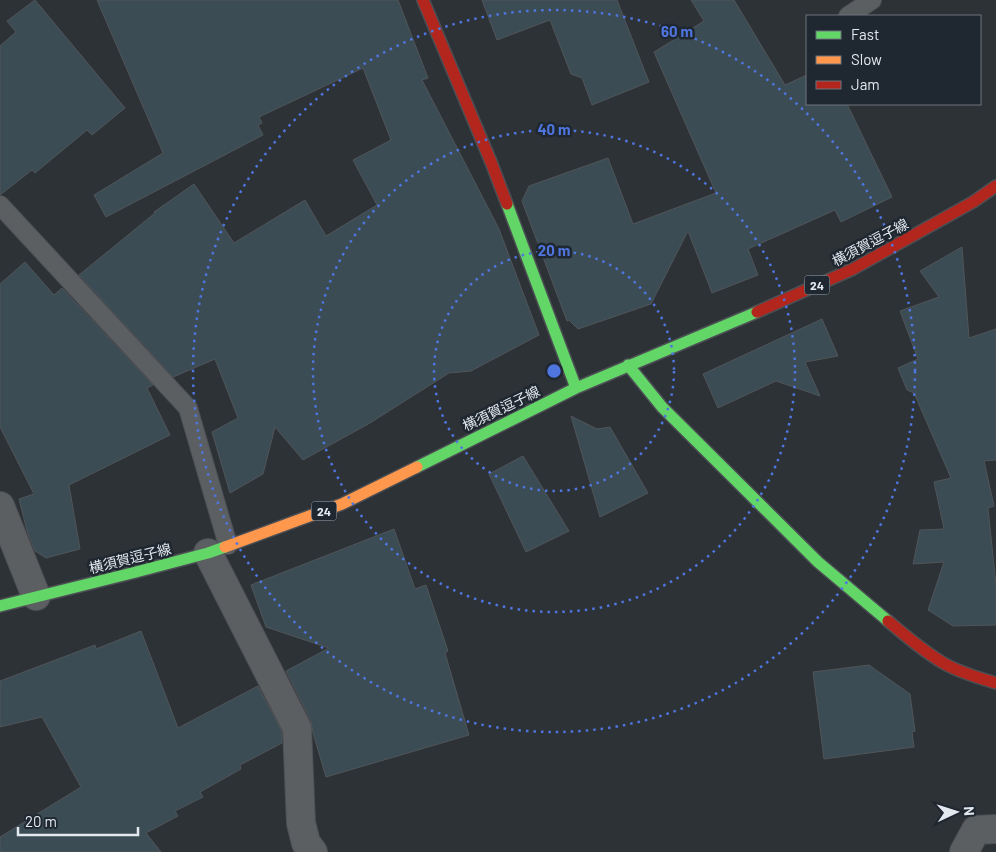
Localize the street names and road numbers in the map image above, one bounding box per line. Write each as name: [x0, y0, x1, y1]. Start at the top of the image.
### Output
street label: 横須賀逗子線: [829, 215, 911, 269]
road number: 24: [804, 276, 830, 294]
street label: 横須賀逗子線: [460, 382, 542, 434]
road number: 24: [312, 502, 336, 520]
street label: 横須賀逗子線: [87, 540, 173, 576]

